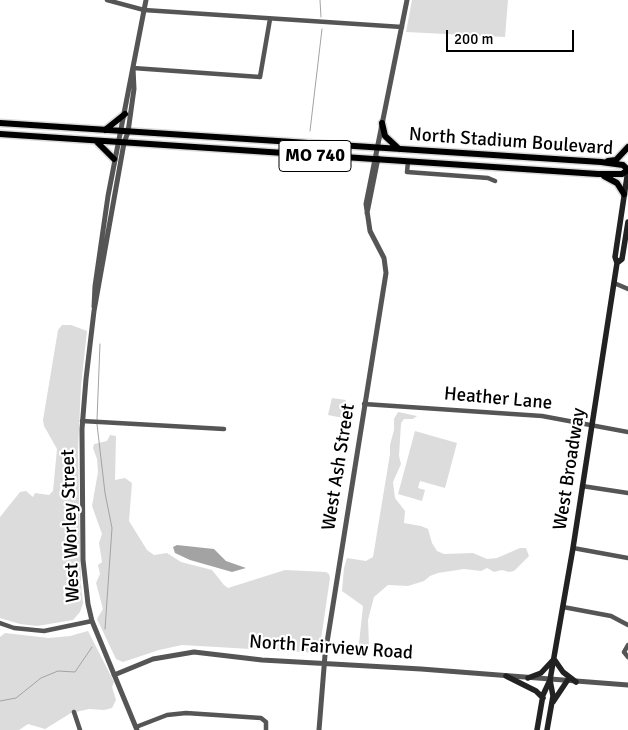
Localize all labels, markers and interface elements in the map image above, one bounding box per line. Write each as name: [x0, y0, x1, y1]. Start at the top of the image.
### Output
scale bar: [448, 20, 576, 52]
text: 200 m: [454, 30, 494, 48]
street label: North Stadium Boulevard: [408, 123, 614, 161]
road number: MO 740: [279, 140, 351, 172]
street label: Heather Lane: [443, 383, 553, 415]
street label: West Ash Street: [318, 402, 360, 532]
street label: West Broadway: [549, 406, 591, 532]
street label: West Worley Street: [57, 449, 85, 603]
street label: North Fairview Road: [248, 631, 414, 665]

